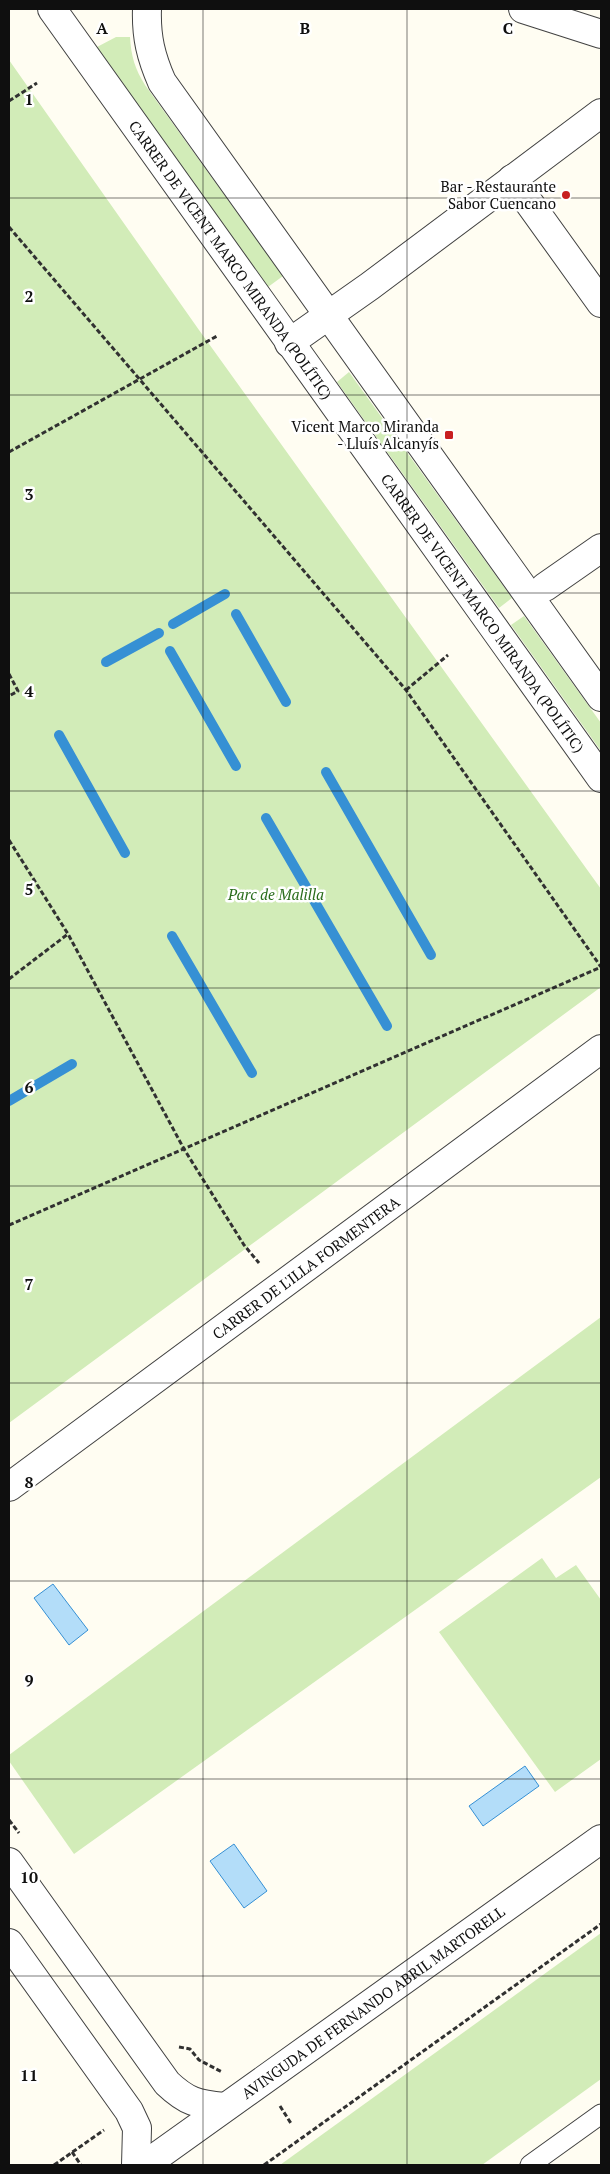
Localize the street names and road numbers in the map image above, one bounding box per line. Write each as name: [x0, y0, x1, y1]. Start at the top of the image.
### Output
street label: CARRER DE VICENT MARCO MIRANDA (POLÍTIC): [125, 116, 337, 403]
street label: CARRER DE VICENT MARCO MIRANDA (POLÍTIC): [377, 470, 589, 756]
street label: CARRER DE L'ILLA FORMENTERA: [208, 1191, 404, 1343]
street label: AVINGUDA DE FERNANDO ABRIL MARTORELL: [237, 1901, 508, 2103]

